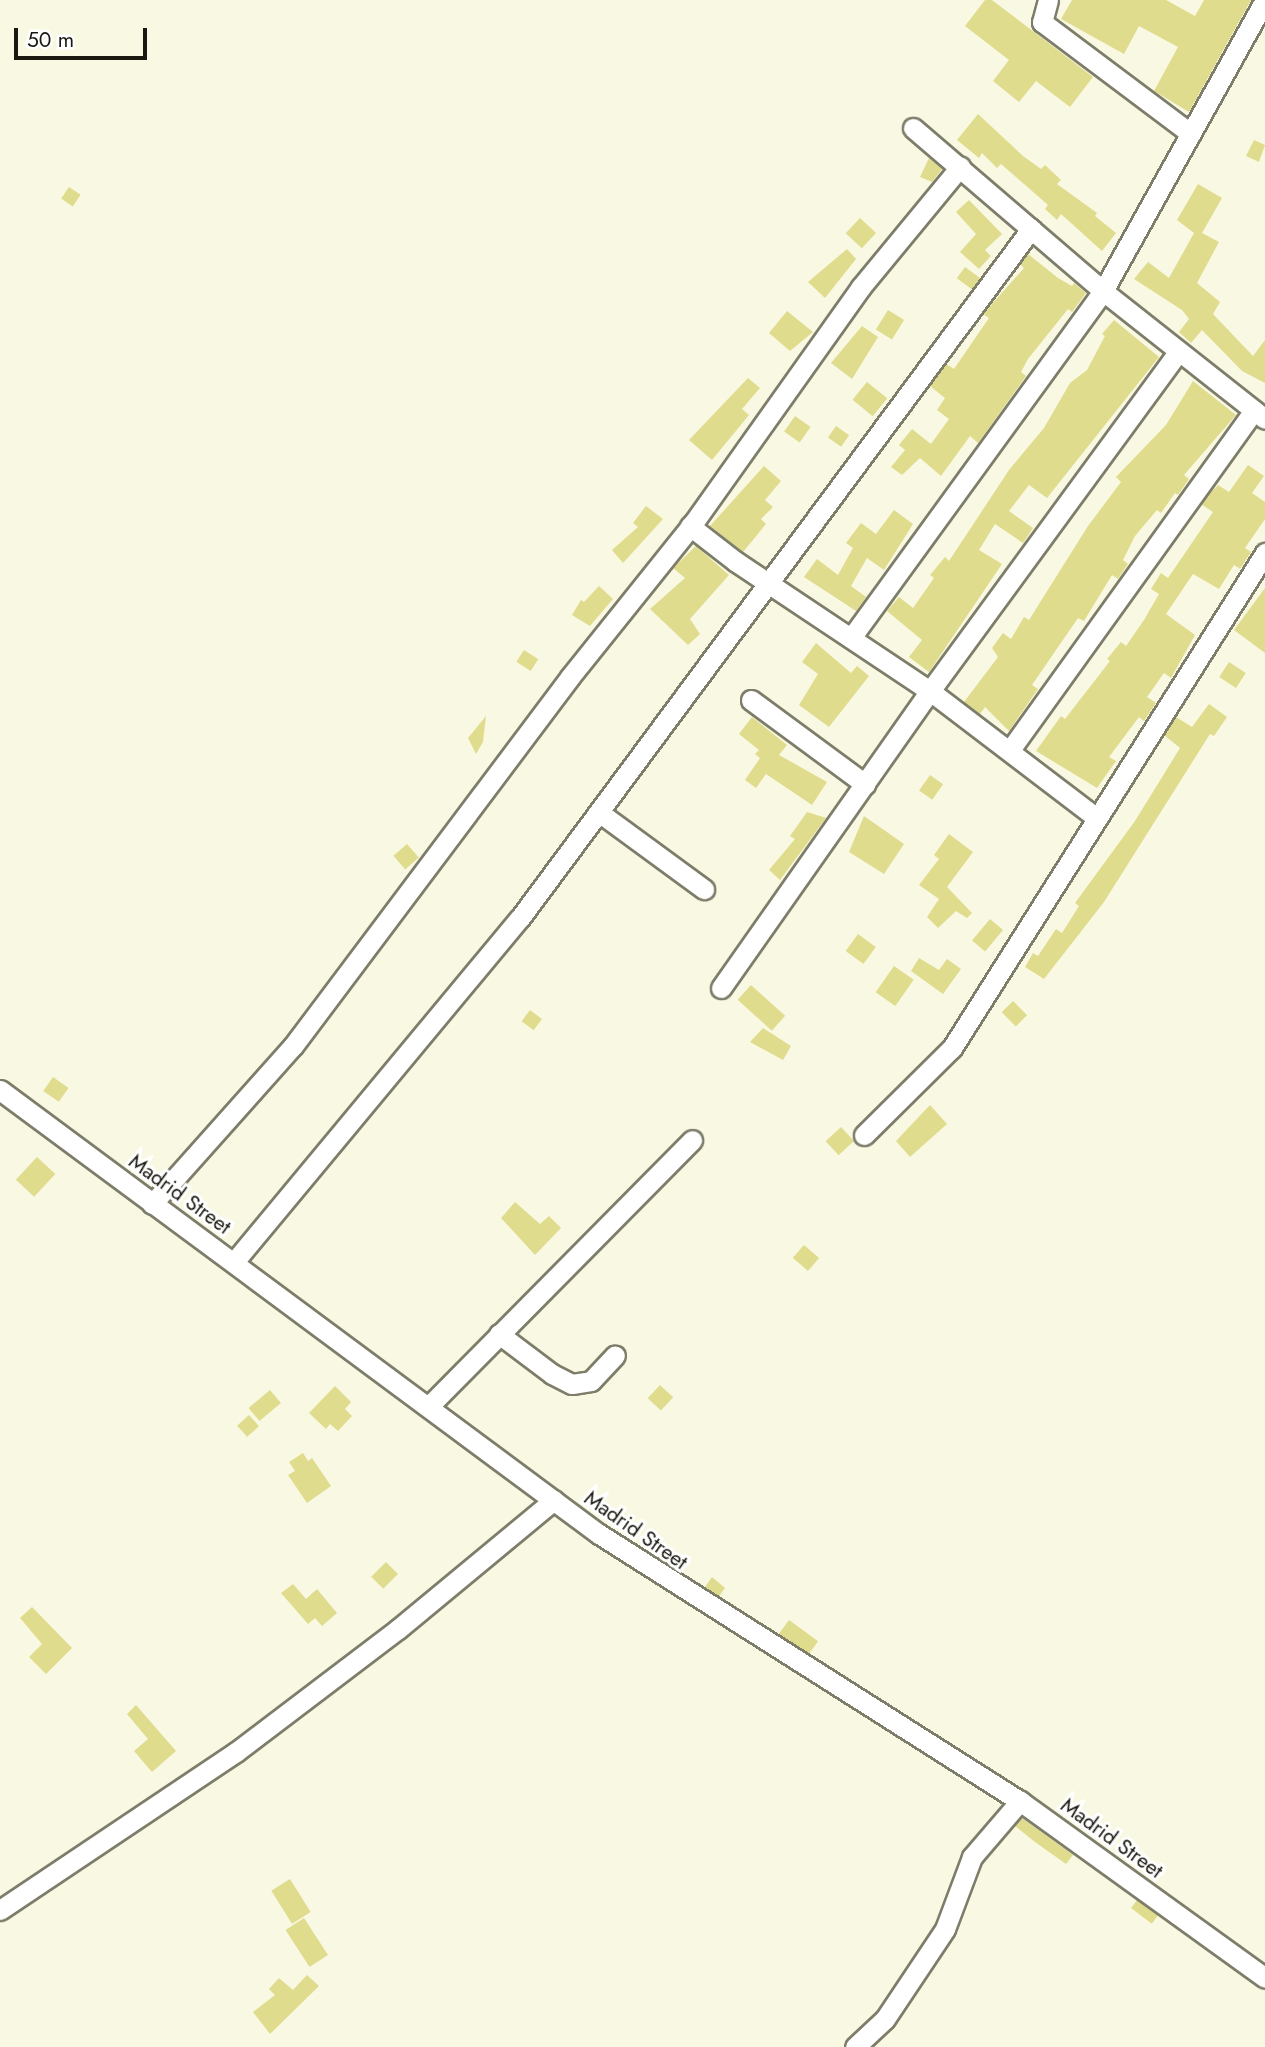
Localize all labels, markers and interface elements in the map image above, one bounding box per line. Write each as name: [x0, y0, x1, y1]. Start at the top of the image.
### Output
scale bar: [18, 14, 150, 58]
text: 50 m: [27, 25, 74, 55]
street label: Madrid Street: [124, 1149, 236, 1239]
street label: Madrid Street: [580, 1485, 692, 1575]
street label: Madrid Street: [1056, 1793, 1168, 1883]

